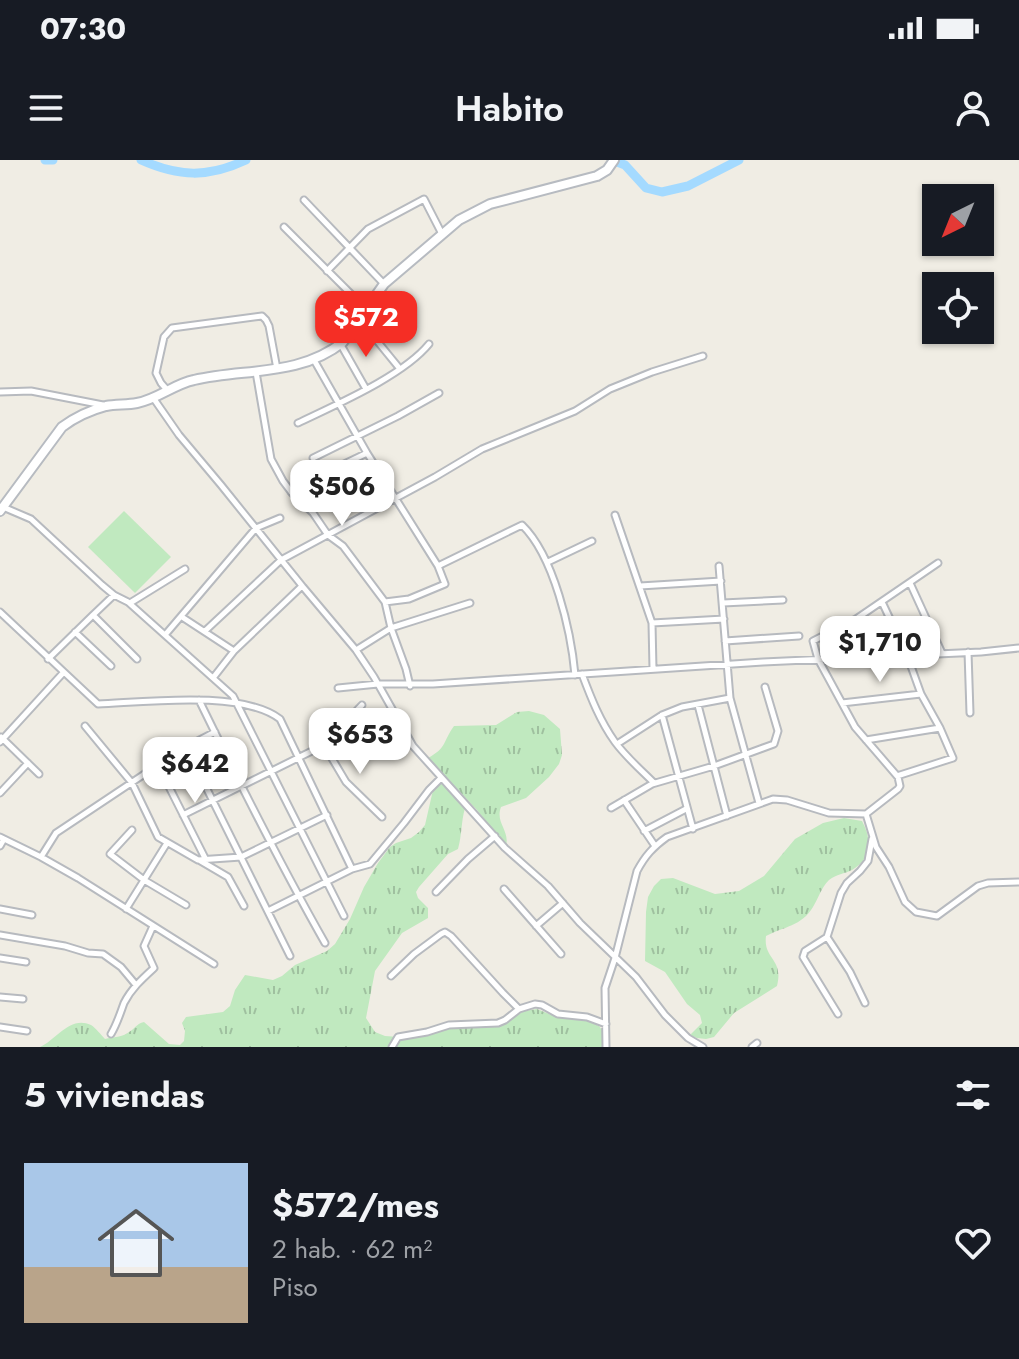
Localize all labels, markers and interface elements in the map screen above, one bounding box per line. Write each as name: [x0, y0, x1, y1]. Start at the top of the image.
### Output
text: 07:30: [40, 7, 126, 50]
text: Habito: [455, 82, 564, 134]
icon: menu: [24, 86, 68, 130]
icon: person: [951, 86, 995, 130]
north arrow: [922, 184, 994, 256]
map controls: [922, 184, 994, 344]
button: locate: [922, 272, 994, 344]
pin: $572: [319, 291, 413, 359]
text: $572: [333, 298, 399, 336]
pin: $506: [295, 460, 389, 528]
text: $506: [308, 467, 376, 505]
pin: $1,710: [815, 616, 945, 684]
text: $1,710: [838, 623, 922, 661]
pin: $653: [313, 708, 407, 776]
text: $653: [327, 715, 393, 753]
pin: $642: [148, 737, 242, 805]
text: $642: [161, 744, 229, 782]
text: 5 viviendas: [24, 1071, 205, 1120]
icon: filters: [951, 1073, 995, 1117]
text: $572/mes: [272, 1181, 439, 1230]
icon: home: [88, 1195, 184, 1291]
icon: heart: [951, 1221, 995, 1265]
text: 2 hab. · 62 m²: [272, 1230, 432, 1268]
text: Piso: [272, 1268, 318, 1306]

